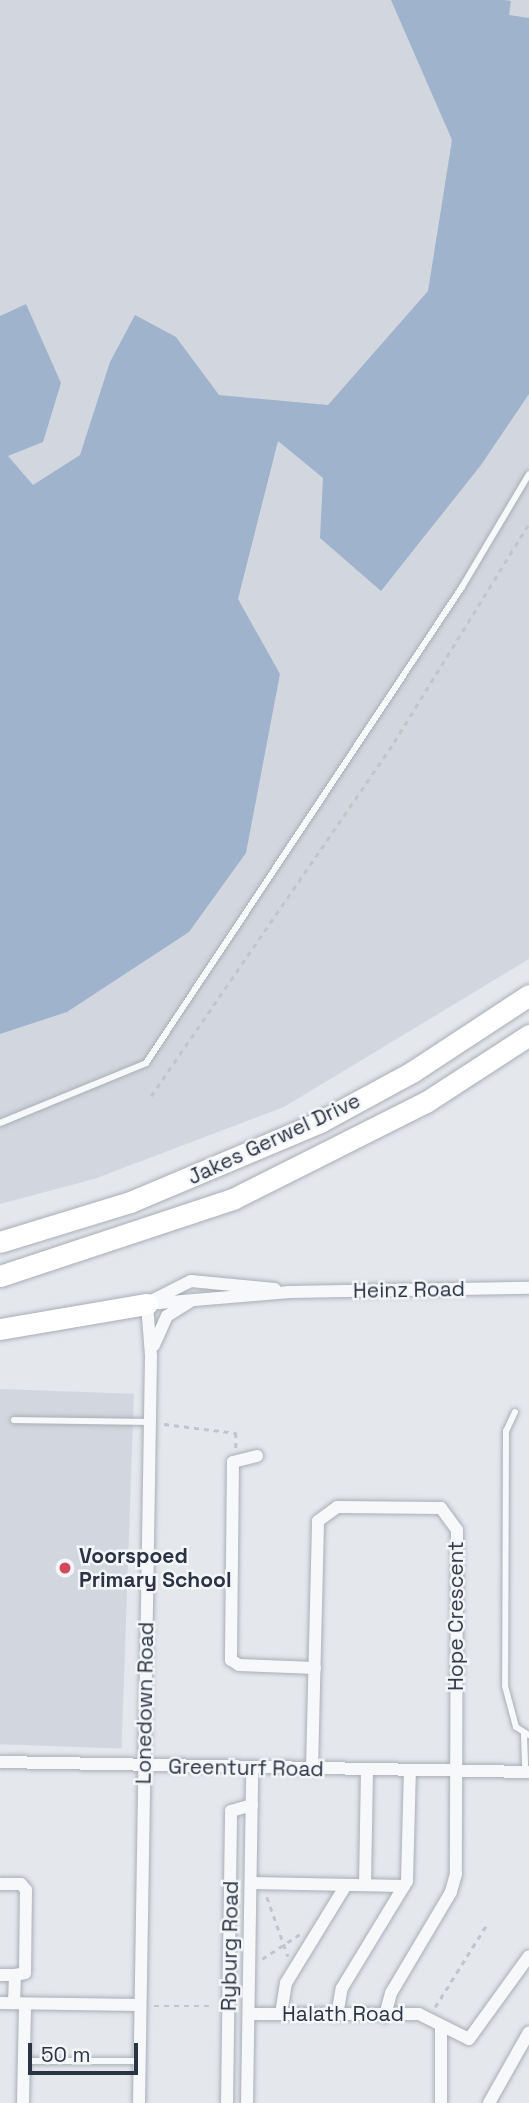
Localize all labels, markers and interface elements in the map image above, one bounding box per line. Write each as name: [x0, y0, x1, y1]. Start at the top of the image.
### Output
street label: Jakes Gerwel Drive: [184, 1088, 364, 1190]
street label: Heinz Road: [353, 1276, 465, 1304]
street label: Hope Crescent: [443, 1541, 469, 1691]
place label: Voorspoed Primary School: [79, 1543, 232, 1593]
marker: Voorspoed Primary School: [57, 1560, 73, 1576]
street label: Lonedown Road: [131, 1621, 159, 1785]
street label: Greenturf Road: [168, 1754, 324, 1782]
street label: Ryburg Road: [216, 1881, 244, 2011]
street label: Halath Road: [282, 2001, 404, 2027]
scale bar: [32, 2030, 142, 2074]
text: 50 m: [41, 2041, 91, 2068]

